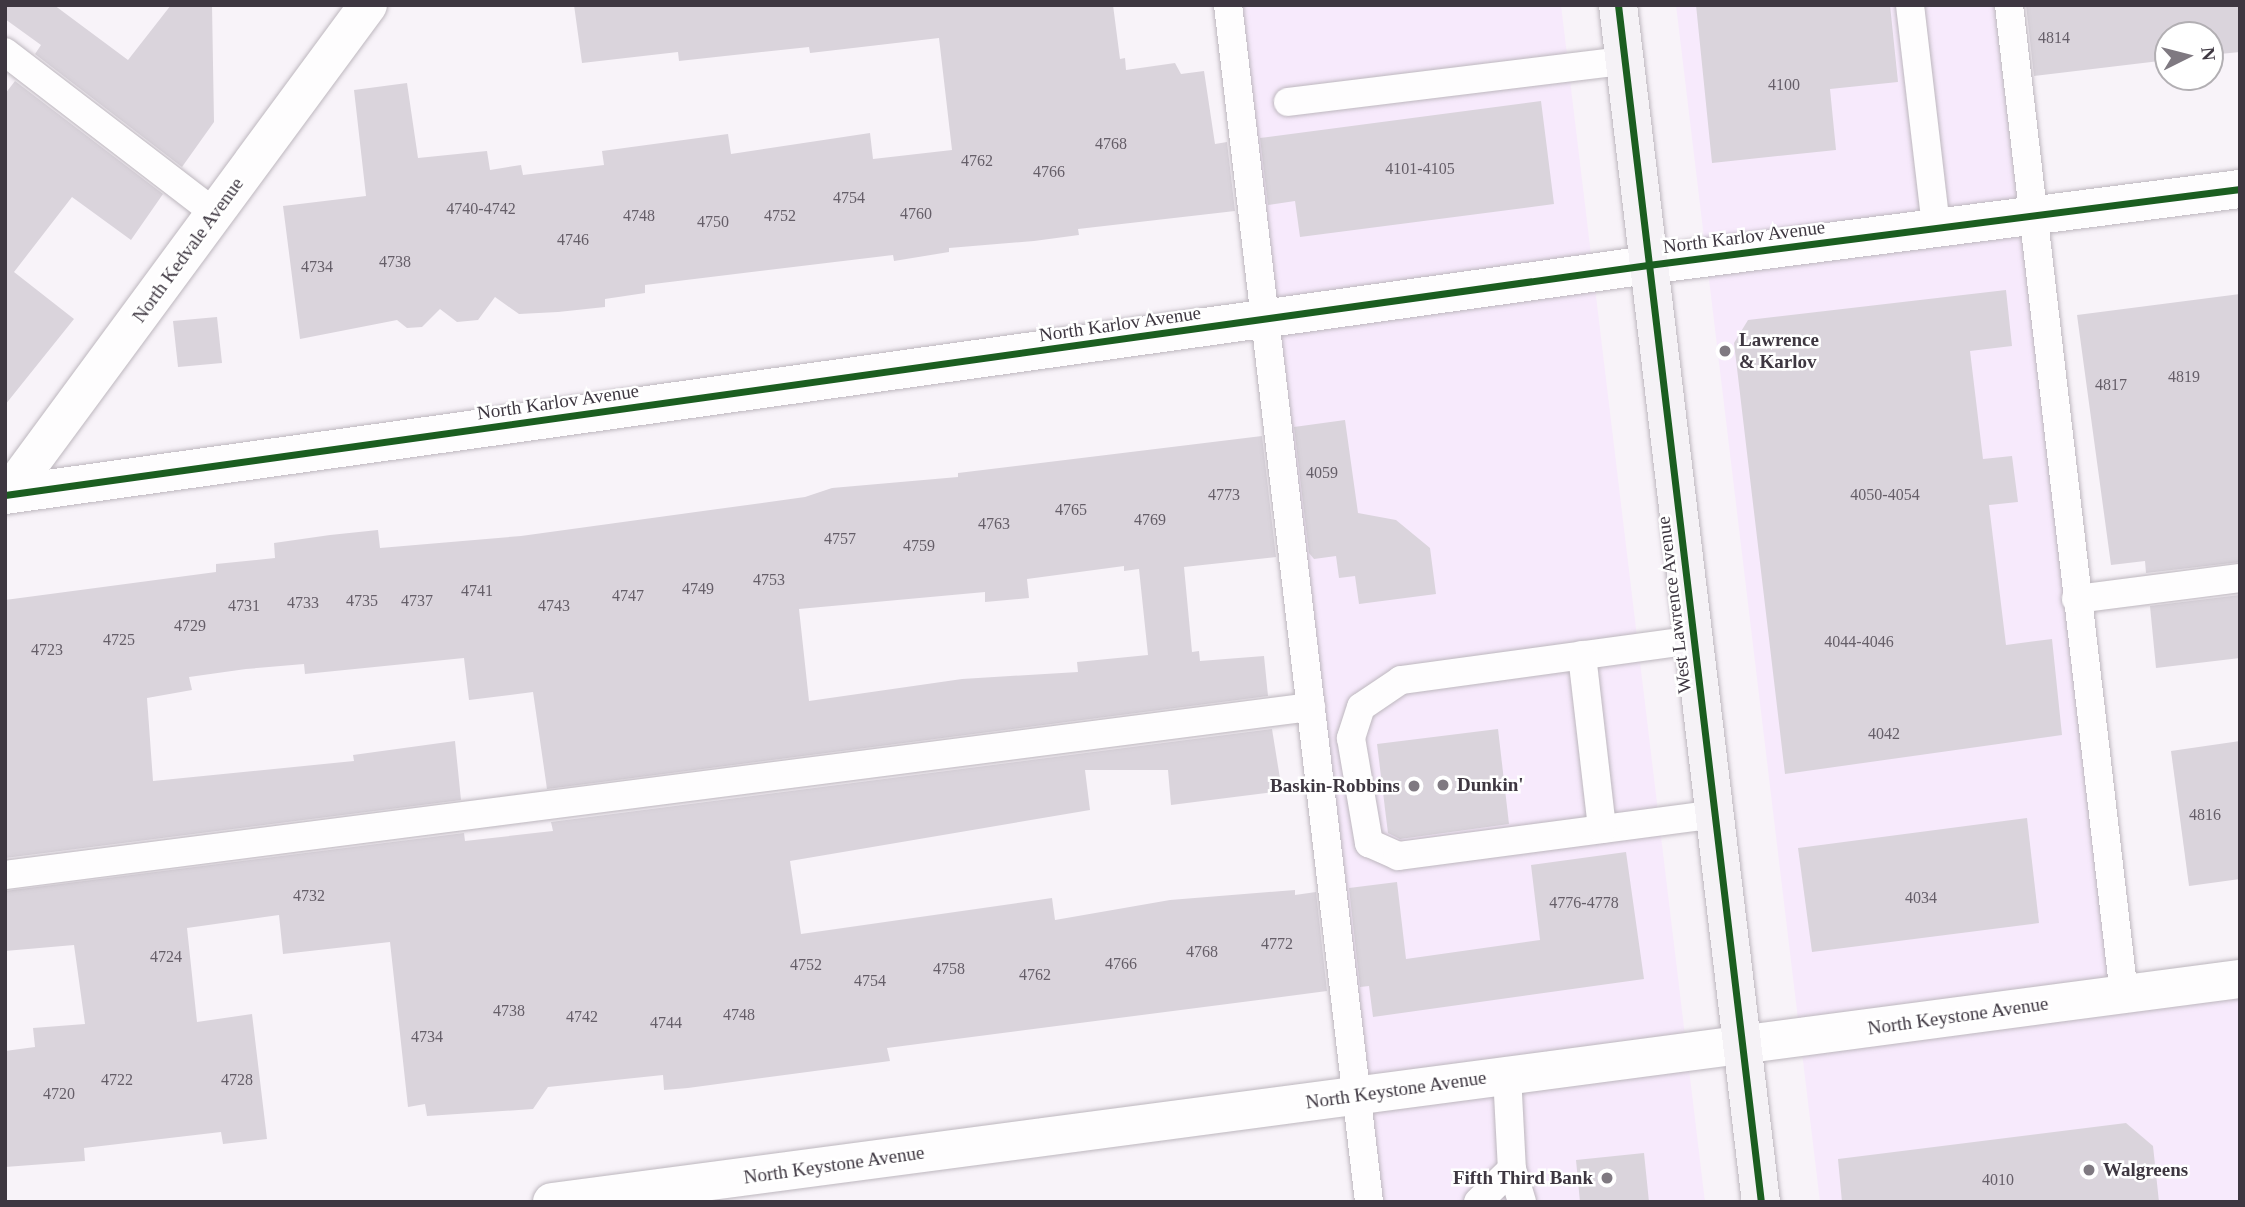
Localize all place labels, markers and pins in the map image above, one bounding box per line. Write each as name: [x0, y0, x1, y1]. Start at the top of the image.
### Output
place label: Lawrence & Karlov: [1739, 329, 1819, 373]
marker: Lawrence & Karlov: [1717, 343, 1733, 359]
place label: Dunkin': [1457, 774, 1524, 796]
place label: Baskin-Robbins: [1270, 775, 1400, 797]
marker: Dunkin': [1435, 777, 1451, 793]
marker: Baskin-Robbins: [1406, 778, 1422, 794]
place label: Walgreens: [2103, 1159, 2188, 1181]
marker: Walgreens: [2081, 1162, 2097, 1178]
place label: Fifth Third Bank: [1453, 1167, 1593, 1189]
marker: Fifth Third Bank: [1599, 1170, 1615, 1186]

